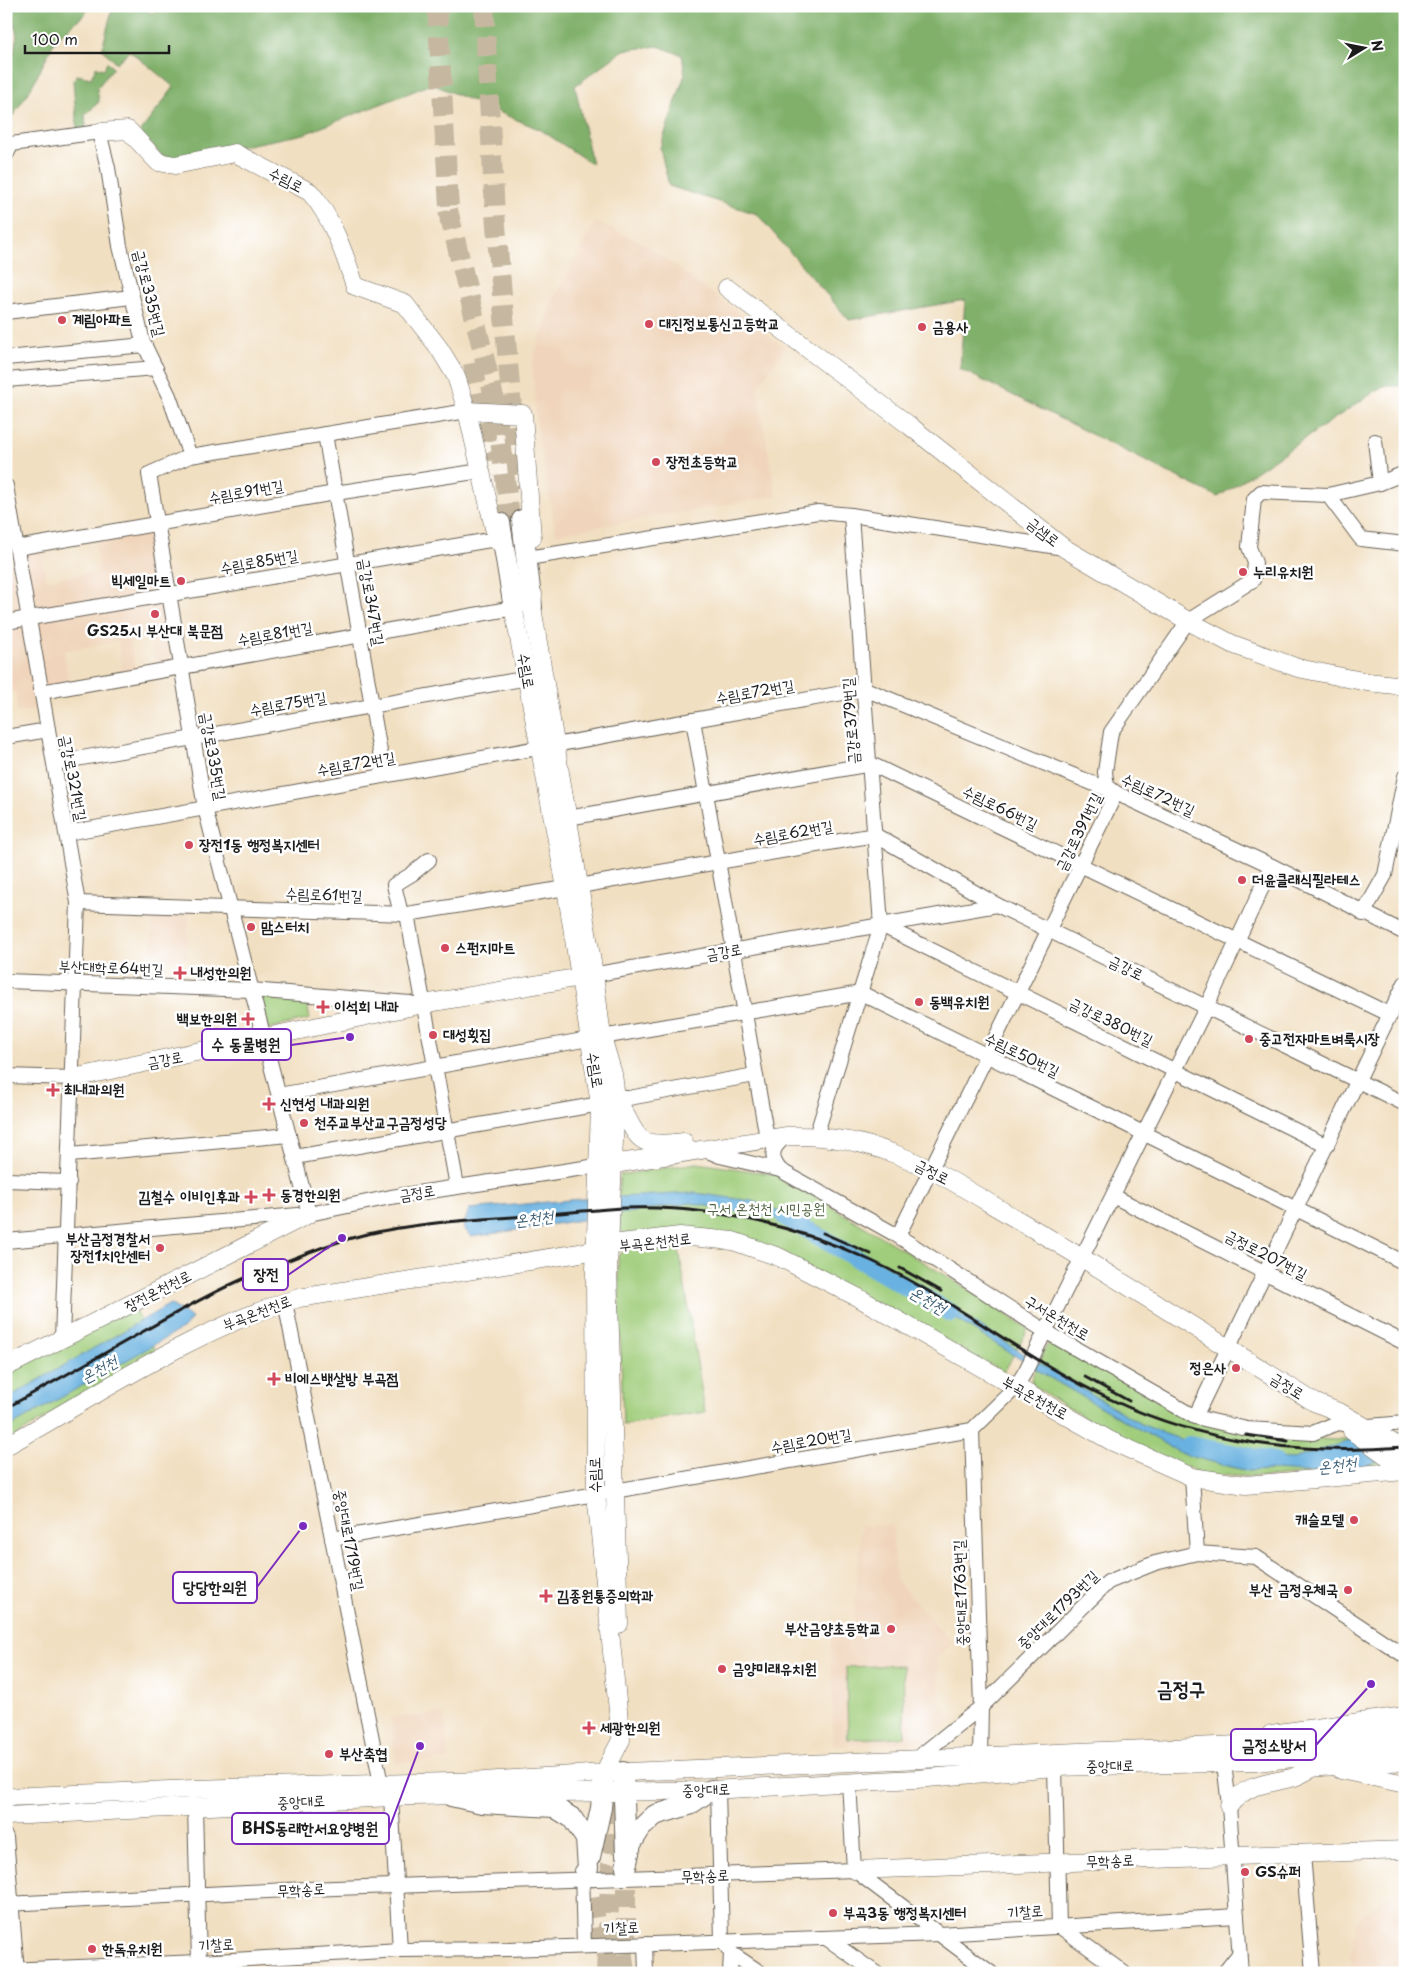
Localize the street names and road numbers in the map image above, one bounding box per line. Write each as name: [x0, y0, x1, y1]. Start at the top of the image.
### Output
street label: 수림로: [265, 160, 308, 197]
street label: 금강로335번길: [128, 247, 172, 339]
street label: 수림로91번길: [206, 473, 285, 508]
street label: 금샘로: [1023, 511, 1065, 551]
street label: 수림로85번길: [218, 542, 300, 579]
street label: 금강로347번길: [353, 556, 391, 647]
street label: 수림로81번길: [235, 615, 314, 650]
street label: 수림로: [513, 651, 542, 691]
street label: 수림로72번길: [714, 672, 796, 709]
street label: 금강로379번길: [835, 677, 864, 765]
street label: 수림로75번길: [247, 684, 328, 721]
street label: 금강로335번길: [195, 710, 234, 802]
street label: 금강로321번길: [55, 733, 94, 823]
street label: 수림로72번길: [315, 744, 397, 781]
street label: 수림로72번길: [1118, 766, 1199, 821]
street label: 수림로66번길: [959, 778, 1042, 835]
street label: 금강로391번길: [1049, 788, 1107, 875]
street label: 수림로62번길: [751, 813, 835, 850]
street label: 수림로61번길: [285, 881, 363, 906]
street label: 금강로: [704, 936, 744, 965]
street label: 금강로: [1105, 948, 1148, 985]
street label: 부산대학로64번길: [58, 953, 164, 980]
street label: 금강로380번길: [1066, 990, 1157, 1051]
street label: 수림로50번길: [981, 1026, 1064, 1082]
street label: 금강로: [145, 1044, 185, 1073]
street label: 수림로: [582, 1050, 611, 1089]
street label: 금정로: [911, 1152, 954, 1189]
street label: 금정로: [397, 1177, 436, 1206]
street label: 금정로207번길: [1221, 1223, 1312, 1284]
street label: 부곡온천천로: [618, 1225, 692, 1256]
street label: 장전온천천로: [120, 1263, 195, 1316]
street label: 부곡온천천로: [219, 1288, 294, 1335]
street label: 구서온천천로: [1021, 1288, 1095, 1345]
street label: 금정로: [1266, 1365, 1309, 1404]
street label: 부곡온천천로: [998, 1369, 1073, 1424]
street label: 수림로20번길: [768, 1421, 853, 1458]
street label: 수림로: [582, 1457, 605, 1493]
street label: 중앙대로1719번길: [329, 1487, 372, 1592]
street label: 중앙대로1763번길: [946, 1539, 973, 1647]
street label: 중앙대로1793번길: [1011, 1564, 1103, 1654]
street label: 중앙대로: [1086, 1753, 1134, 1776]
street label: 중앙대로: [681, 1776, 730, 1801]
street label: 중앙대로: [276, 1788, 326, 1813]
street label: 무학송로: [1085, 1847, 1134, 1872]
street label: 무학송로: [680, 1862, 729, 1887]
street label: 무학송로: [276, 1876, 326, 1901]
street label: 기찰로: [1006, 1898, 1044, 1923]
street label: 기찰로: [602, 1914, 639, 1939]
street label: 기찰로: [197, 1931, 235, 1956]

